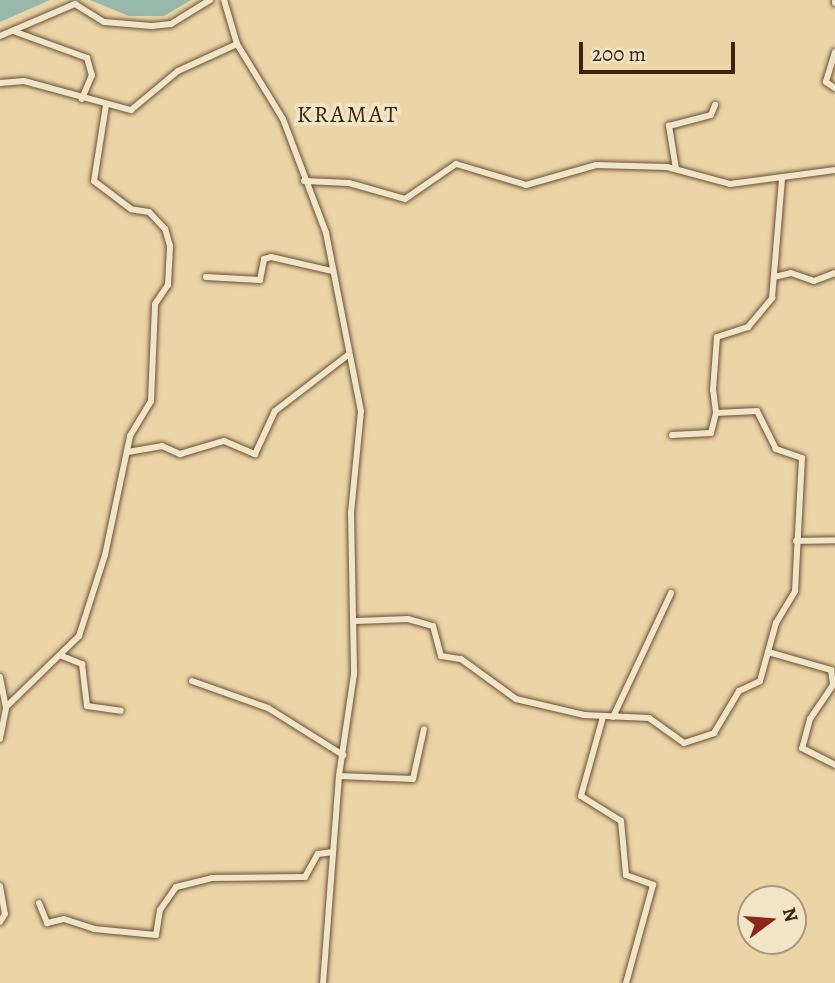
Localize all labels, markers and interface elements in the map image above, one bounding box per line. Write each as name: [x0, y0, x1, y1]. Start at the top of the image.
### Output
scale bar: [583, 28, 739, 72]
text: 200 m: [592, 40, 646, 68]
district label: KRAMAT: [297, 101, 399, 129]
north arrow: [737, 885, 807, 955]
text: N: [776, 905, 805, 925]

